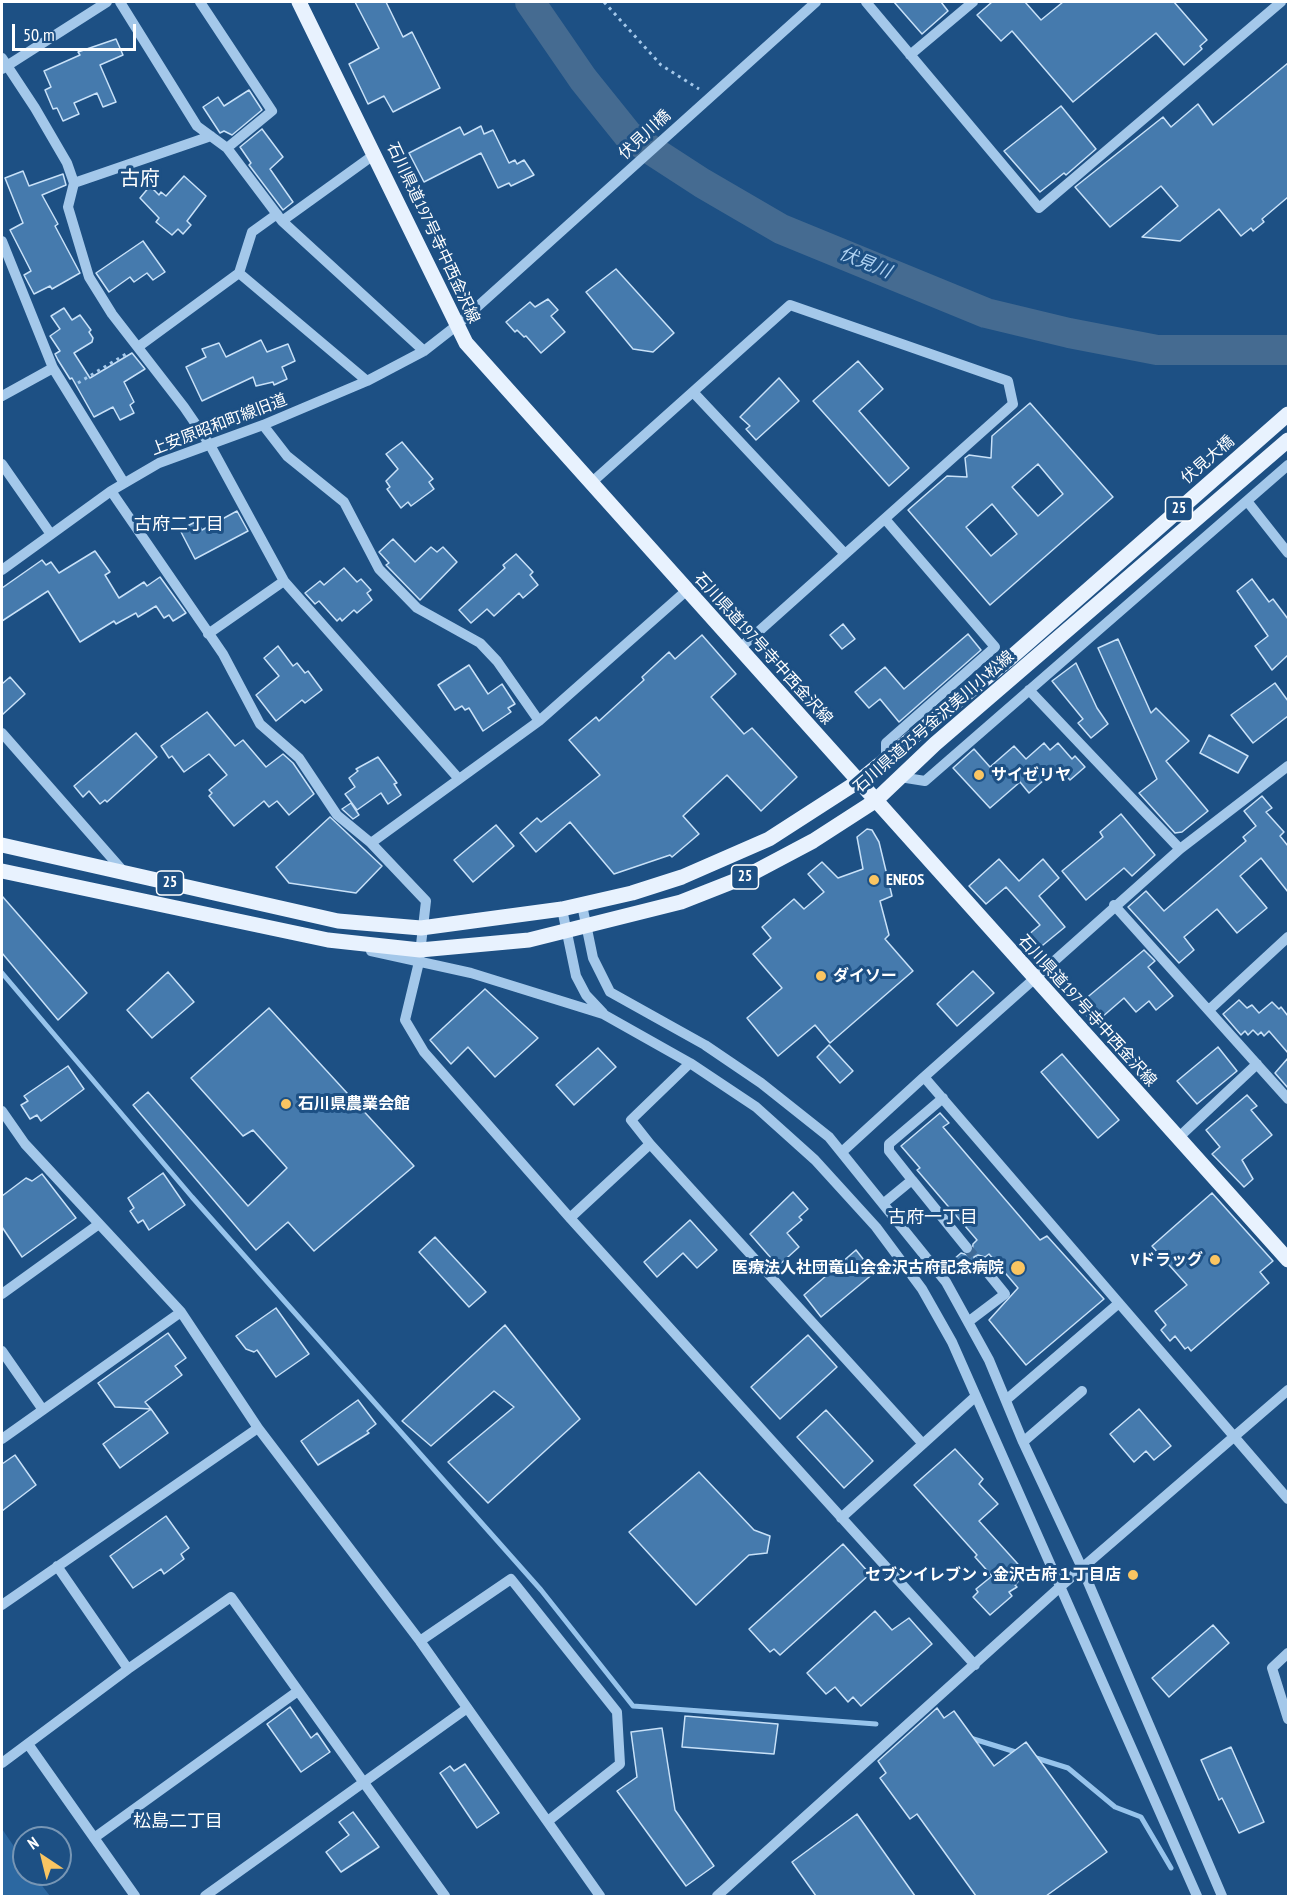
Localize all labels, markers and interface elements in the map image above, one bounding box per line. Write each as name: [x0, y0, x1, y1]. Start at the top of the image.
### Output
scale bar: [15, 12, 140, 50]
text: 50 m: [23, 23, 55, 46]
street label: 伏見川橋: [615, 106, 675, 164]
street label: 石川県道197号寺中西金沢線: [383, 139, 483, 327]
district label: 古府: [120, 167, 160, 191]
water label: 伏見川: [836, 243, 894, 283]
street label: 上安原昭和町線旧道: [148, 390, 290, 460]
street label: 伏見大橋: [1178, 432, 1238, 488]
road number: 25: [1166, 497, 1192, 521]
district label: 古府二丁目: [134, 514, 224, 536]
street label: 石川県道197号寺中西金沢線: [690, 569, 836, 729]
street label: 石川県道25号金沢美川小松線: [850, 647, 1018, 797]
place label: サイゼリヤ: [991, 765, 1071, 785]
marker: サイゼリヤ: [972, 768, 986, 782]
road number: 25: [732, 865, 758, 889]
place label: ENEOS: [886, 870, 924, 890]
road number: 25: [156, 871, 184, 895]
marker: ENEOS: [867, 873, 881, 887]
street label: 石川県道197号寺中西金沢線: [1014, 931, 1160, 1091]
place label: ダイソー: [833, 966, 897, 986]
marker: ダイソー: [814, 969, 828, 983]
place label: 石川県農業会館: [298, 1094, 410, 1114]
marker: 石川県農業会館: [279, 1097, 293, 1111]
district label: 古府一丁目: [888, 1207, 978, 1229]
place label: Vドラッグ: [1131, 1250, 1203, 1270]
marker: Vドラッグ: [1208, 1253, 1222, 1267]
place label: 医療法人社団竜山会金沢古府記念病院: [732, 1258, 1004, 1278]
marker: 医療法人社団竜山会金沢古府記念病院: [1009, 1259, 1027, 1277]
place label: セブンイレブン・金沢古府１丁目店: [865, 1565, 1121, 1585]
marker: セブンイレブン・金沢古府１丁目店: [1126, 1568, 1140, 1582]
district label: 松島二丁目: [133, 1811, 223, 1833]
north arrow: [12, 1826, 72, 1886]
text: N: [24, 1832, 42, 1854]

